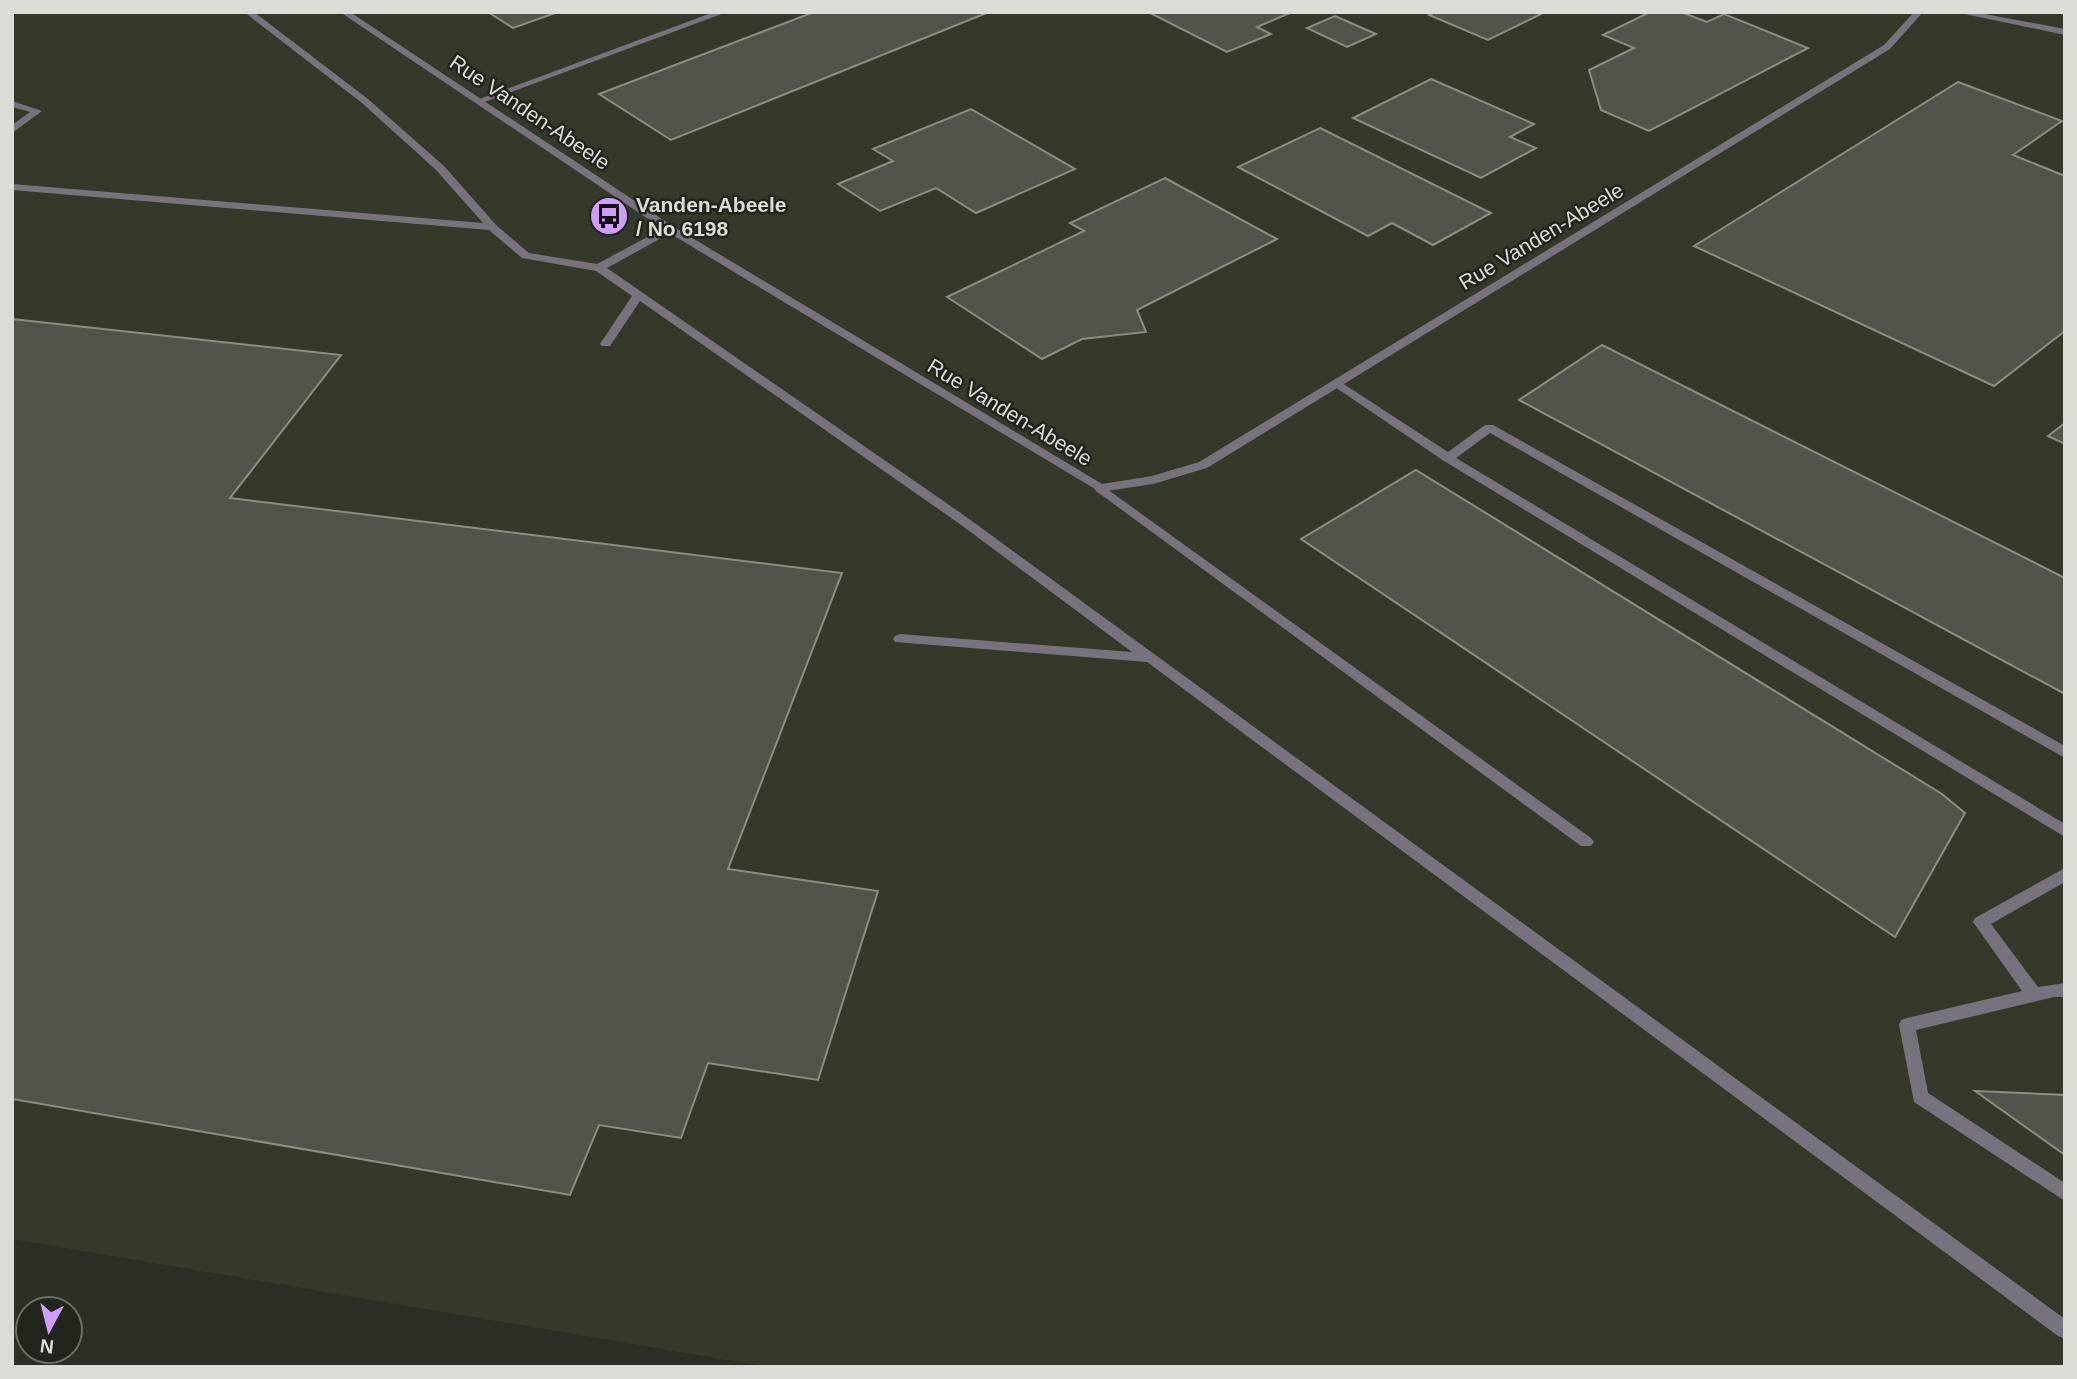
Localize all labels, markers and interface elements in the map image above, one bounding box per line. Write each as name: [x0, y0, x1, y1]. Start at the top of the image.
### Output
street label: Rue Vanden-Abeele: [446, 50, 614, 174]
street label: Rue Vanden-Abeele: [1455, 178, 1627, 294]
place label: Vanden-Abeele / No 6198: [636, 193, 787, 240]
bus stop icon: Vanden-Abeele / No 6198: [588, 195, 630, 237]
street label: Rue Vanden-Abeele: [924, 354, 1096, 470]
north arrow: [14, 1295, 84, 1365]
text: N: [39, 1335, 55, 1358]

